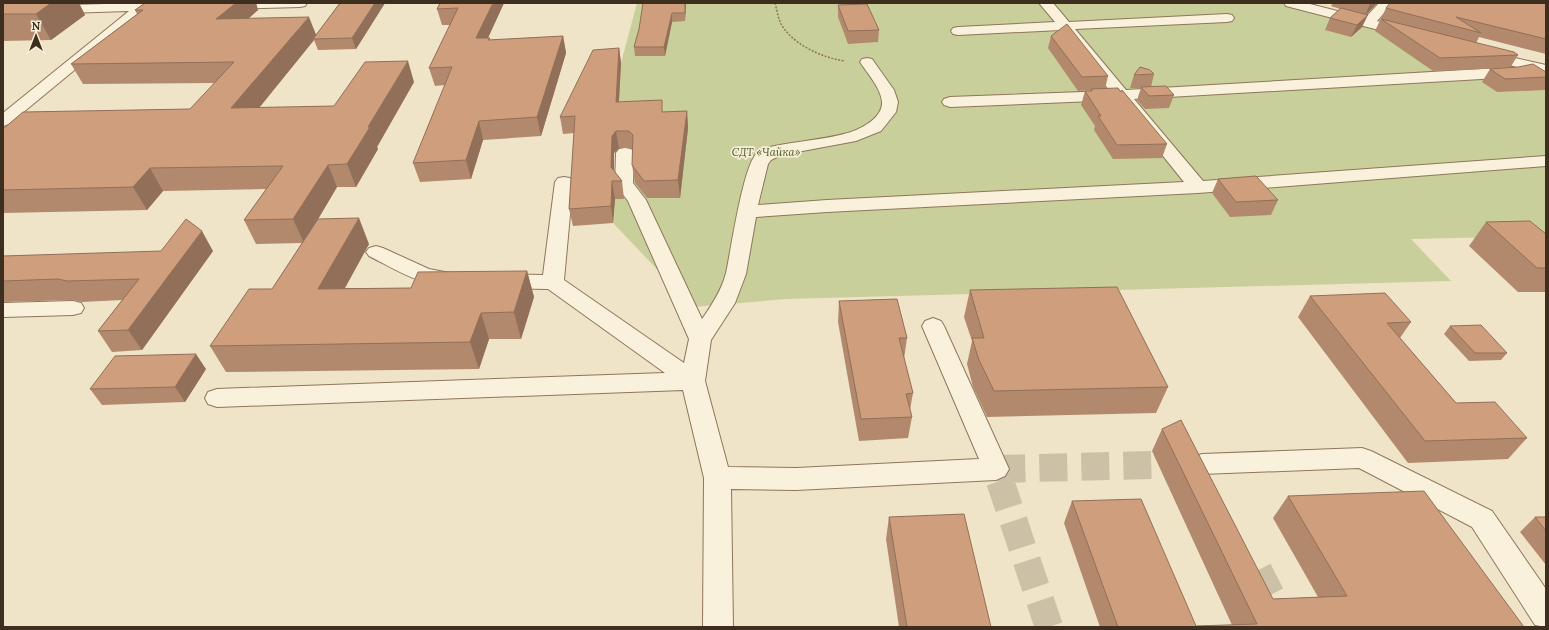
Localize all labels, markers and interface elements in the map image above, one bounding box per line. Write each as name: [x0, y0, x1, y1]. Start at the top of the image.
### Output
north arrow: [16, 16, 56, 56]
text: N: [32, 19, 41, 33]
park label: СДТ «Чайка»: [732, 145, 801, 159]

